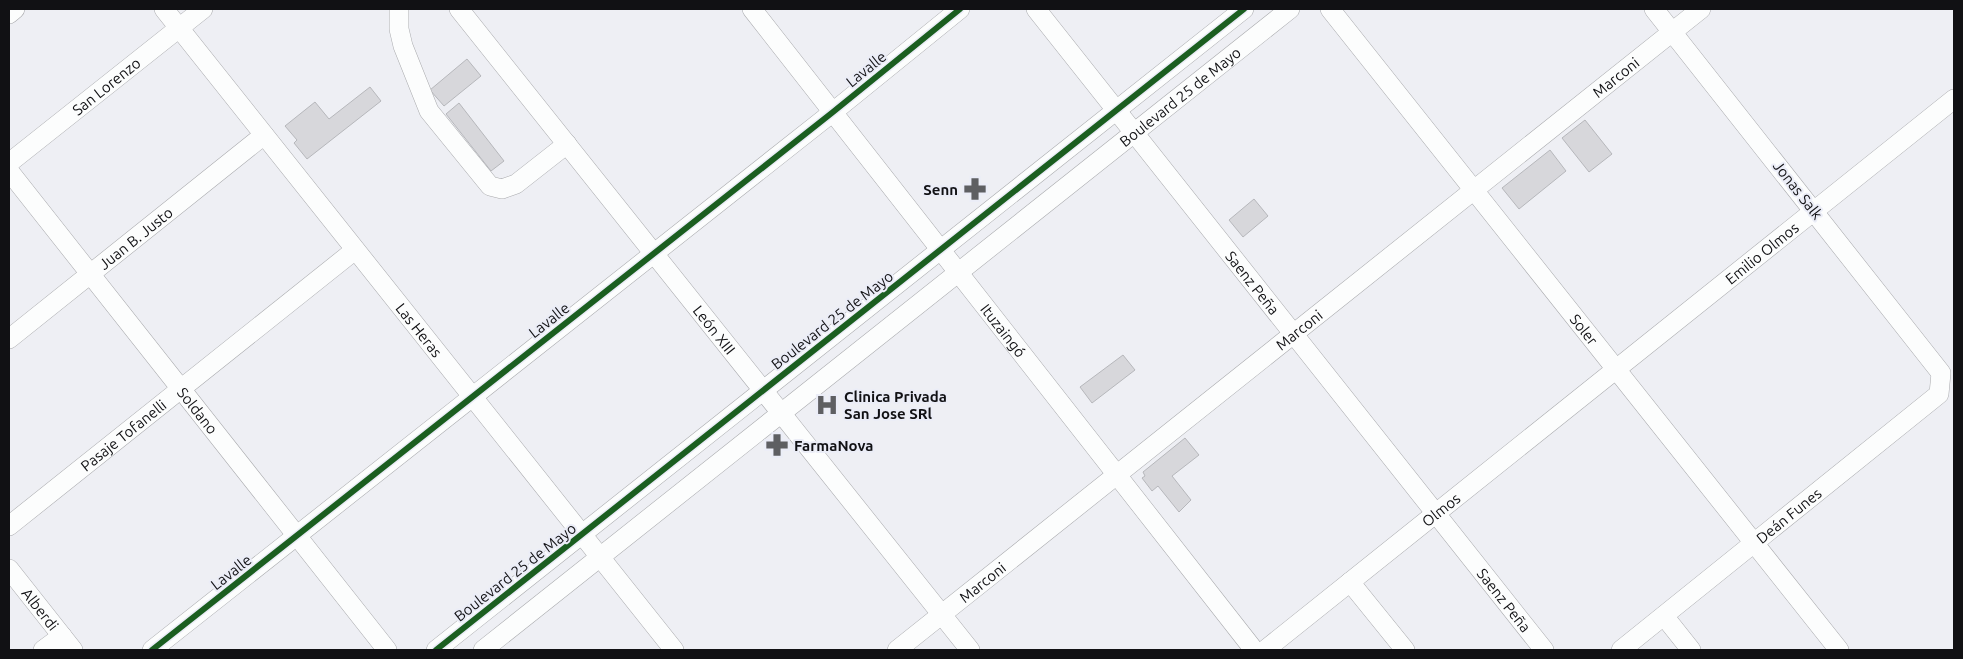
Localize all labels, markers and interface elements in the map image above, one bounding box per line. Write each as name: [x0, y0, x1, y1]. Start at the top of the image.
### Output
street label: Boulevard 25 de Mayo: [1116, 43, 1244, 150]
street label: Lavalle: [843, 48, 889, 90]
street label: San Lorenzo: [69, 54, 144, 118]
street label: Marconi: [1589, 54, 1642, 101]
street label: Jonas Salk: [1770, 157, 1826, 223]
pharmacy icon: Senn: [962, 176, 988, 202]
place label: Senn: [923, 181, 958, 198]
street label: Juan B. Justo: [95, 203, 176, 272]
street label: Emilio Olmos: [1722, 218, 1802, 287]
street label: Saenz Peña: [1222, 247, 1283, 318]
street label: Boulevard 25 de Mayo: [768, 267, 896, 373]
street label: Lavalle: [525, 299, 573, 341]
street label: Las Heras: [393, 300, 446, 360]
street label: Ituzaingó: [978, 300, 1030, 360]
street label: León XIII: [690, 302, 739, 357]
street label: Marconi: [1272, 306, 1325, 353]
street label: Soler: [1567, 310, 1602, 348]
street label: Soldano: [174, 384, 221, 437]
place label: Clinica Privada San Jose SRl: [844, 388, 947, 422]
hospital icon: Clinica Privada San Jose SRl: [814, 392, 840, 418]
street label: Pasaje Tofanelli: [77, 396, 169, 474]
pharmacy icon: FarmaNova: [764, 432, 790, 458]
place label: FarmaNova: [794, 437, 874, 454]
street label: Deán Funes: [1753, 484, 1824, 546]
street label: Olmos: [1418, 489, 1463, 530]
street label: Boulevard 25 de Mayo: [451, 519, 579, 625]
street label: Lavalle: [207, 551, 255, 593]
street label: Marconi: [956, 558, 1009, 606]
street label: Saenz Peña: [1474, 565, 1535, 635]
street label: Alberdi: [19, 585, 62, 633]

